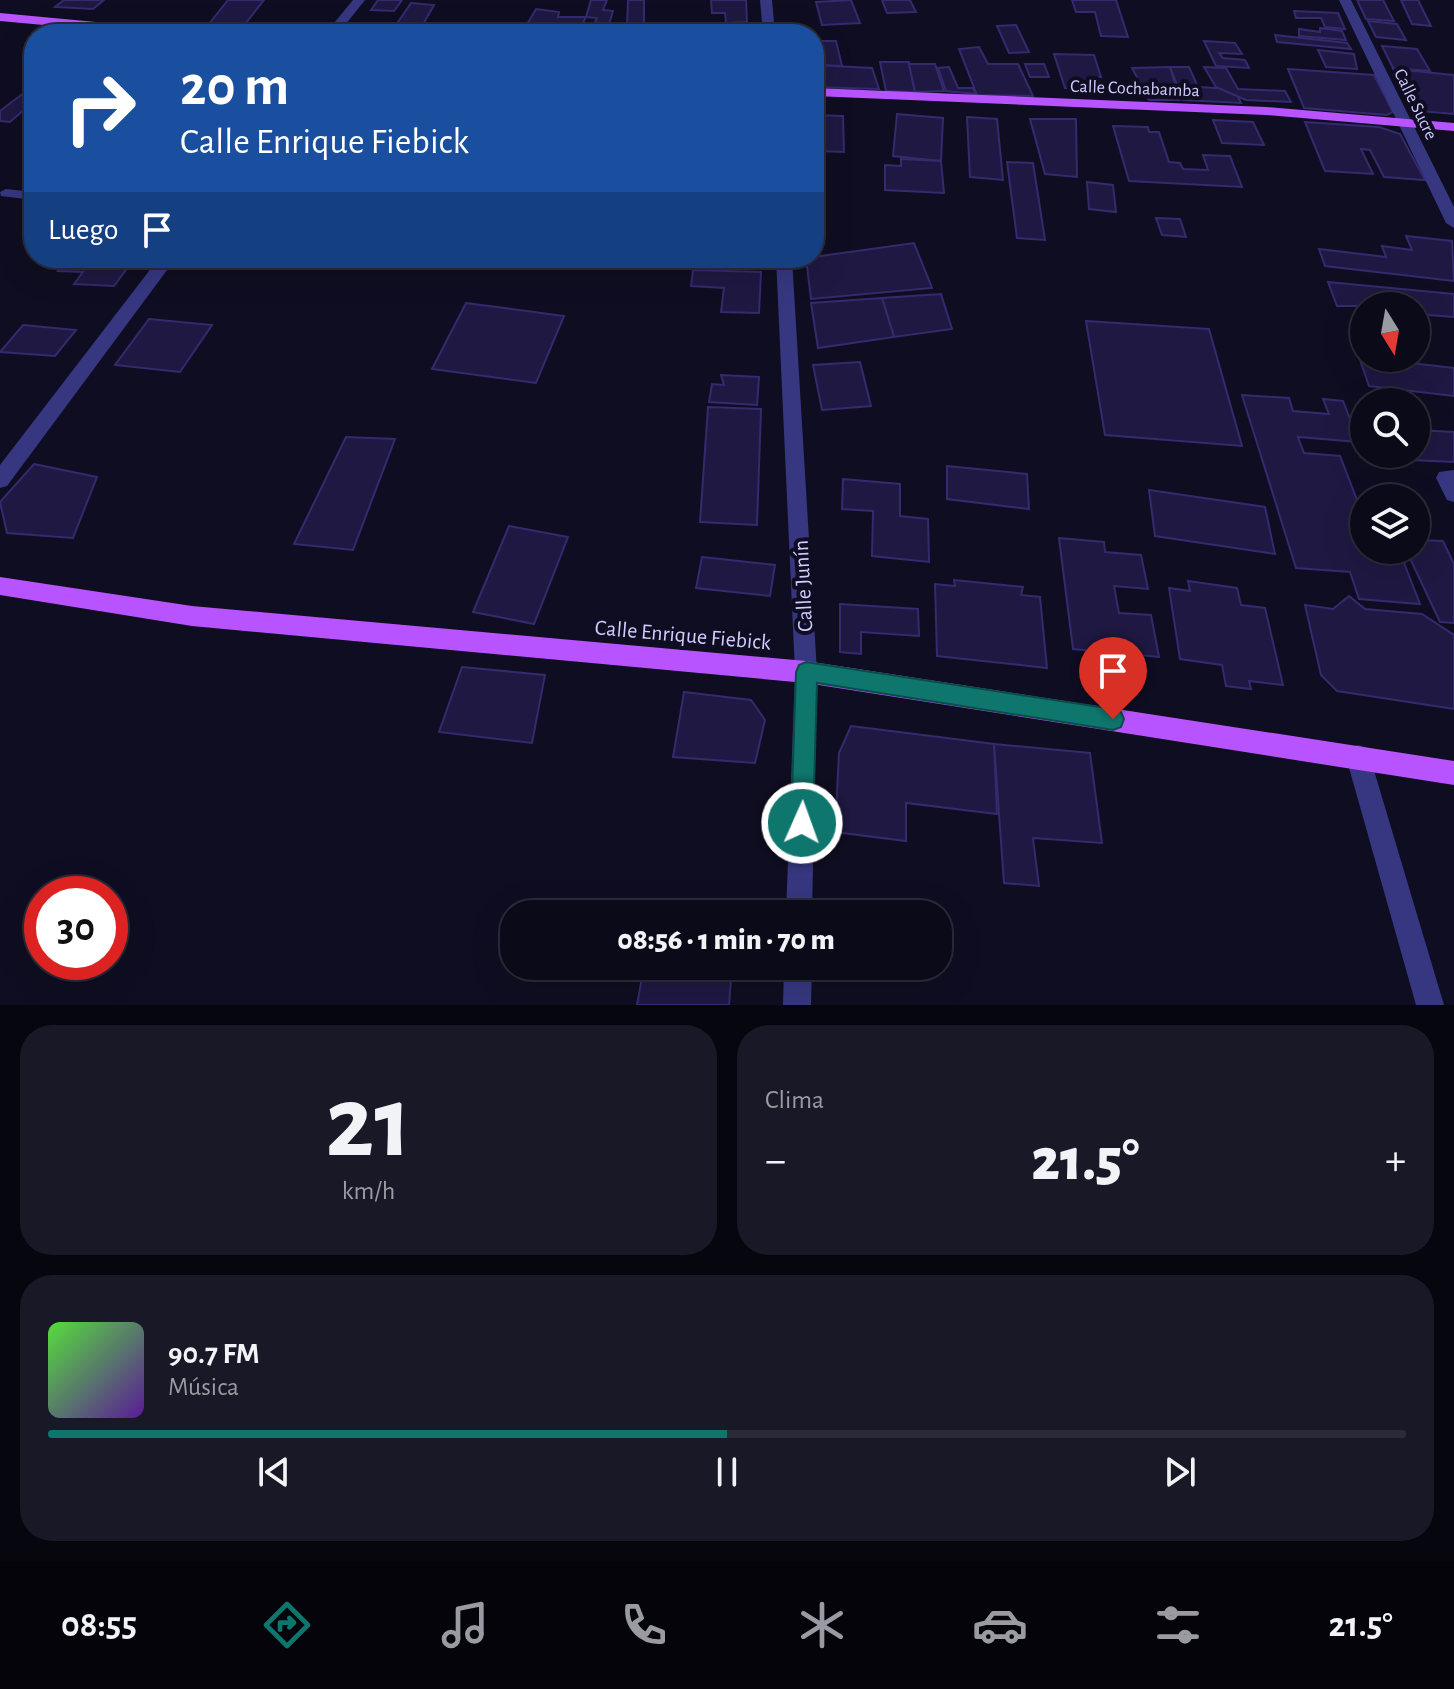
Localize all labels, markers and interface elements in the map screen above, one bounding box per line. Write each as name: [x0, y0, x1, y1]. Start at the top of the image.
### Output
icon: right: [48, 56, 152, 160]
text: 20 m: [180, 59, 289, 115]
street label: Calle Sucre: [1390, 66, 1440, 143]
street label: Calle Cochabamba: [1070, 78, 1200, 100]
text: Calle Enrique Fiebick: [180, 124, 469, 160]
icon: arrive: [135, 208, 179, 252]
text: Luego: [48, 215, 119, 245]
north arrow: [1350, 292, 1430, 372]
map controls: [1350, 292, 1430, 564]
button: search: [1350, 388, 1430, 468]
button: layers: [1350, 484, 1430, 564]
street label: Calle Junín: [790, 539, 816, 632]
street label: Calle Enrique Fiebick: [594, 616, 772, 654]
pin: [1079, 637, 1147, 719]
icon: arrive: [1091, 649, 1135, 693]
position arrow: [760, 781, 844, 865]
speed limit sign: 30: [24, 876, 128, 980]
text: 08:56 · 1 min · 70 m: [617, 925, 835, 955]
text: 21: [325, 1072, 412, 1176]
text: Clima: [765, 1087, 824, 1113]
text: 21.5°: [1031, 1131, 1140, 1191]
text: −: [765, 1139, 786, 1183]
text: +: [1385, 1139, 1406, 1183]
text: km/h: [342, 1178, 395, 1204]
text: 90.7 FM: [168, 1339, 260, 1369]
text: Música: [168, 1374, 239, 1400]
icon: previous: [252, 1450, 296, 1494]
icon: pause: [705, 1450, 749, 1494]
icon: next: [1158, 1450, 1202, 1494]
icon: directions: [259, 1597, 315, 1653]
icon: music: [437, 1597, 493, 1653]
icon: phone: [616, 1597, 672, 1653]
icon: climate: [794, 1597, 850, 1653]
icon: car: [972, 1597, 1028, 1653]
icon: filters: [1150, 1597, 1206, 1653]
text: 08:55: [61, 1607, 137, 1643]
text: 21.5°: [1329, 1607, 1393, 1643]

